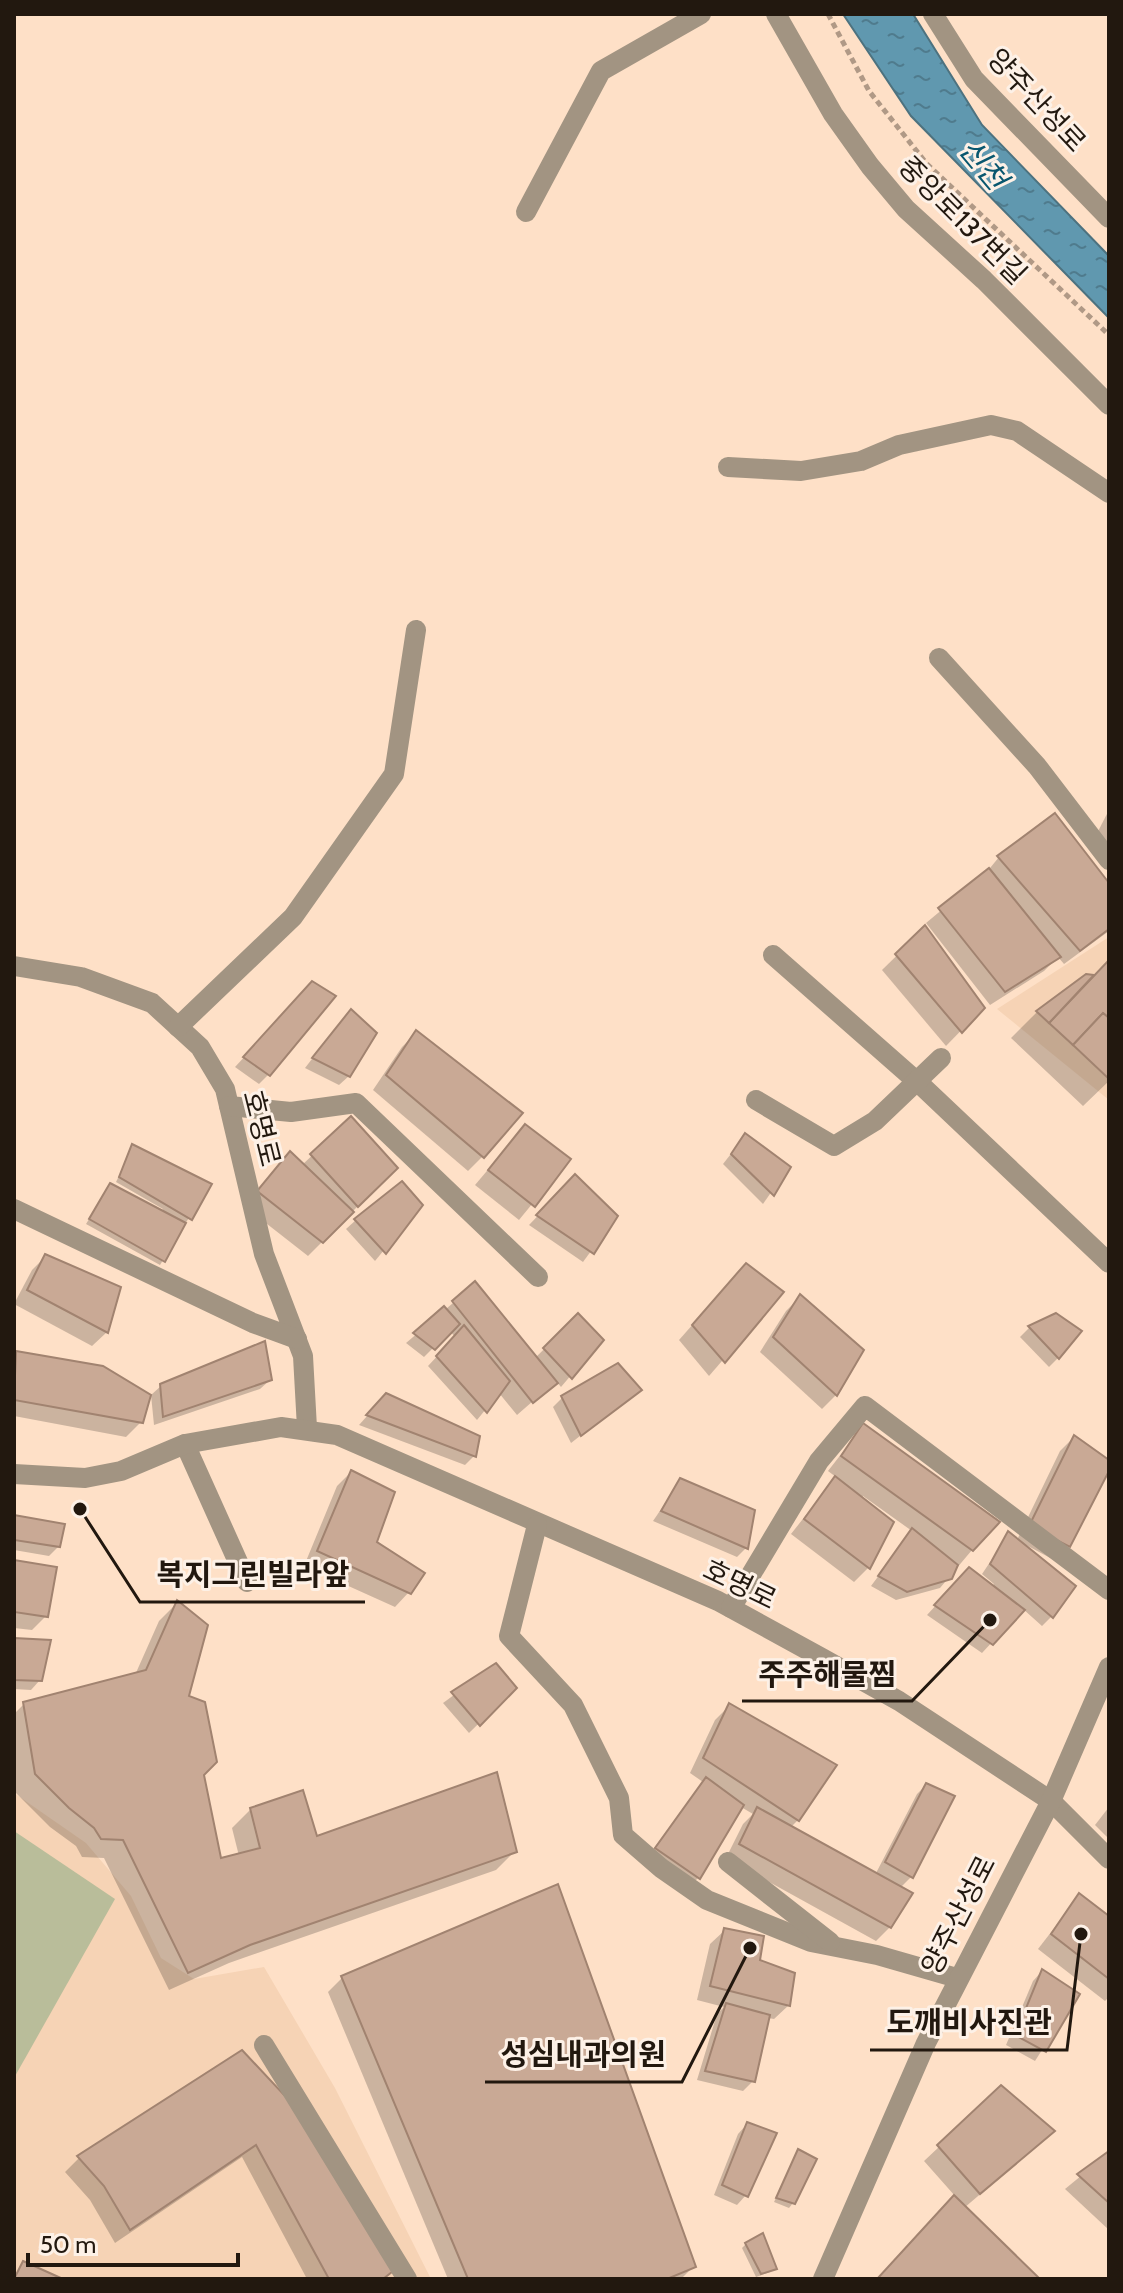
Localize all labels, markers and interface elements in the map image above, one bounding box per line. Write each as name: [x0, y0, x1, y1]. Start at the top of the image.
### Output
street label: 양주산성로: [981, 41, 1093, 159]
water label: 신천: [951, 131, 1017, 200]
street label: 중앙로137번길: [892, 149, 1034, 291]
street label: 호명로: [236, 1086, 288, 1170]
callout: 복지그린빌라앞: [140, 1548, 365, 1602]
street label: 호명로: [698, 1552, 782, 1616]
text: 복지그린빌라앞: [156, 1556, 350, 1593]
callout: 주주해물찜: [742, 1647, 912, 1701]
text: 주주해물찜: [758, 1656, 896, 1693]
street label: 양주산성로: [914, 1850, 1002, 1980]
callout: 도깨비사진관: [870, 1996, 1067, 2050]
text: 도깨비사진관: [886, 2004, 1052, 2041]
callout: 성심내과의원: [485, 2028, 682, 2082]
text: 성심내과의원: [500, 2036, 666, 2073]
scale bar: [28, 2217, 238, 2267]
text: 50 m: [40, 2230, 96, 2259]

